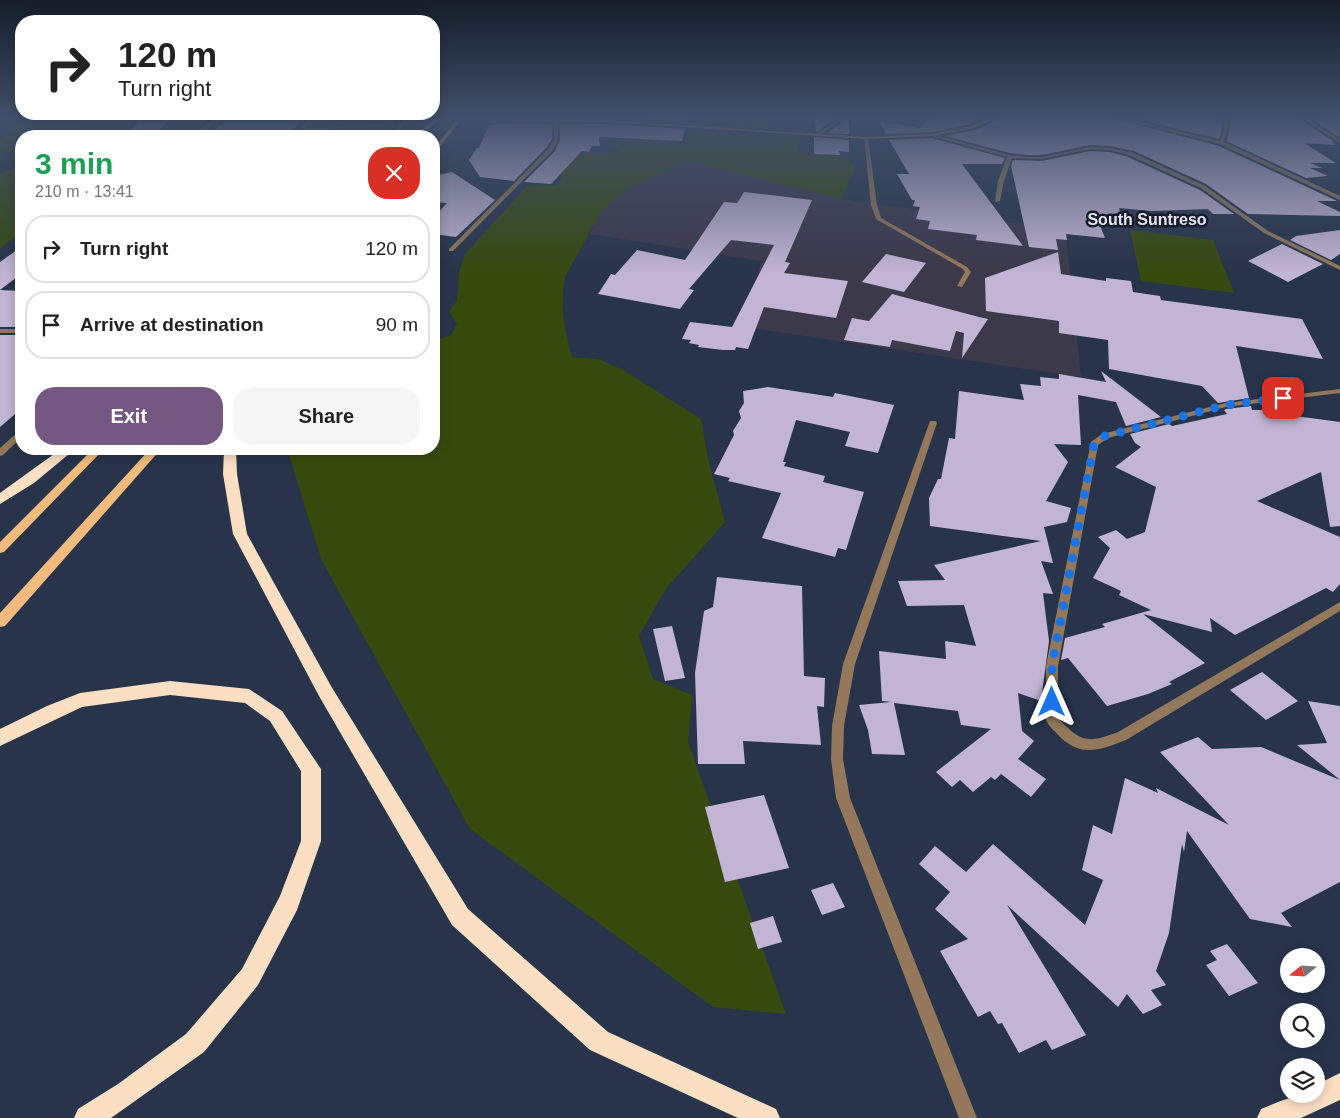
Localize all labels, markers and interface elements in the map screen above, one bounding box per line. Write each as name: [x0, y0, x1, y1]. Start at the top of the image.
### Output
icon: right: [35, 35, 100, 100]
text: 120 m: [118, 35, 217, 74]
text: Turn right: [118, 76, 211, 101]
text: 3 min: [35, 147, 113, 180]
button: close: [368, 147, 420, 199]
text: 210 m · 13:41: [35, 183, 134, 200]
district label: South Suntreso: [1087, 211, 1207, 228]
icon: right: [37, 235, 65, 263]
text: Turn right: [80, 238, 168, 259]
text: 120 m: [365, 238, 418, 259]
icon: arrive: [37, 311, 65, 339]
text: Arrive at destination: [80, 314, 264, 335]
text: 90 m: [376, 314, 418, 335]
pin: [1262, 377, 1304, 419]
icon: arrive: [1269, 384, 1297, 412]
button: Exit: [35, 387, 223, 445]
button: Share: [233, 387, 420, 445]
position arrow: [1025, 675, 1077, 727]
north arrow: [1280, 948, 1325, 992]
map controls: [1280, 948, 1325, 1103]
button: search: [1280, 1003, 1325, 1048]
button: layers: [1280, 1058, 1325, 1103]

